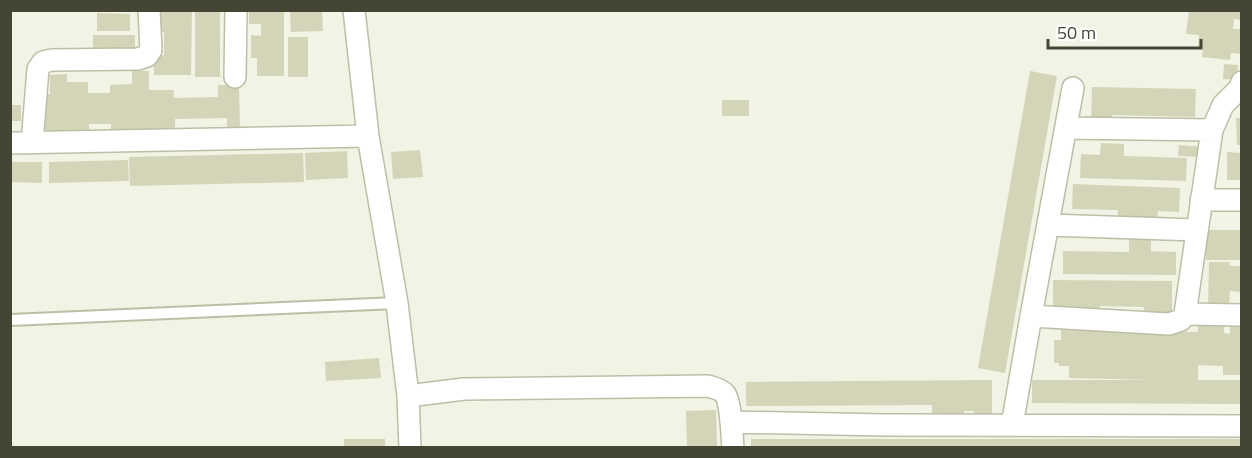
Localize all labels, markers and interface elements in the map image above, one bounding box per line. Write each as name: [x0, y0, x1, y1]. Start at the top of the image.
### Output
scale bar: [1048, 12, 1201, 50]
text: 50 m: [1057, 19, 1096, 46]

